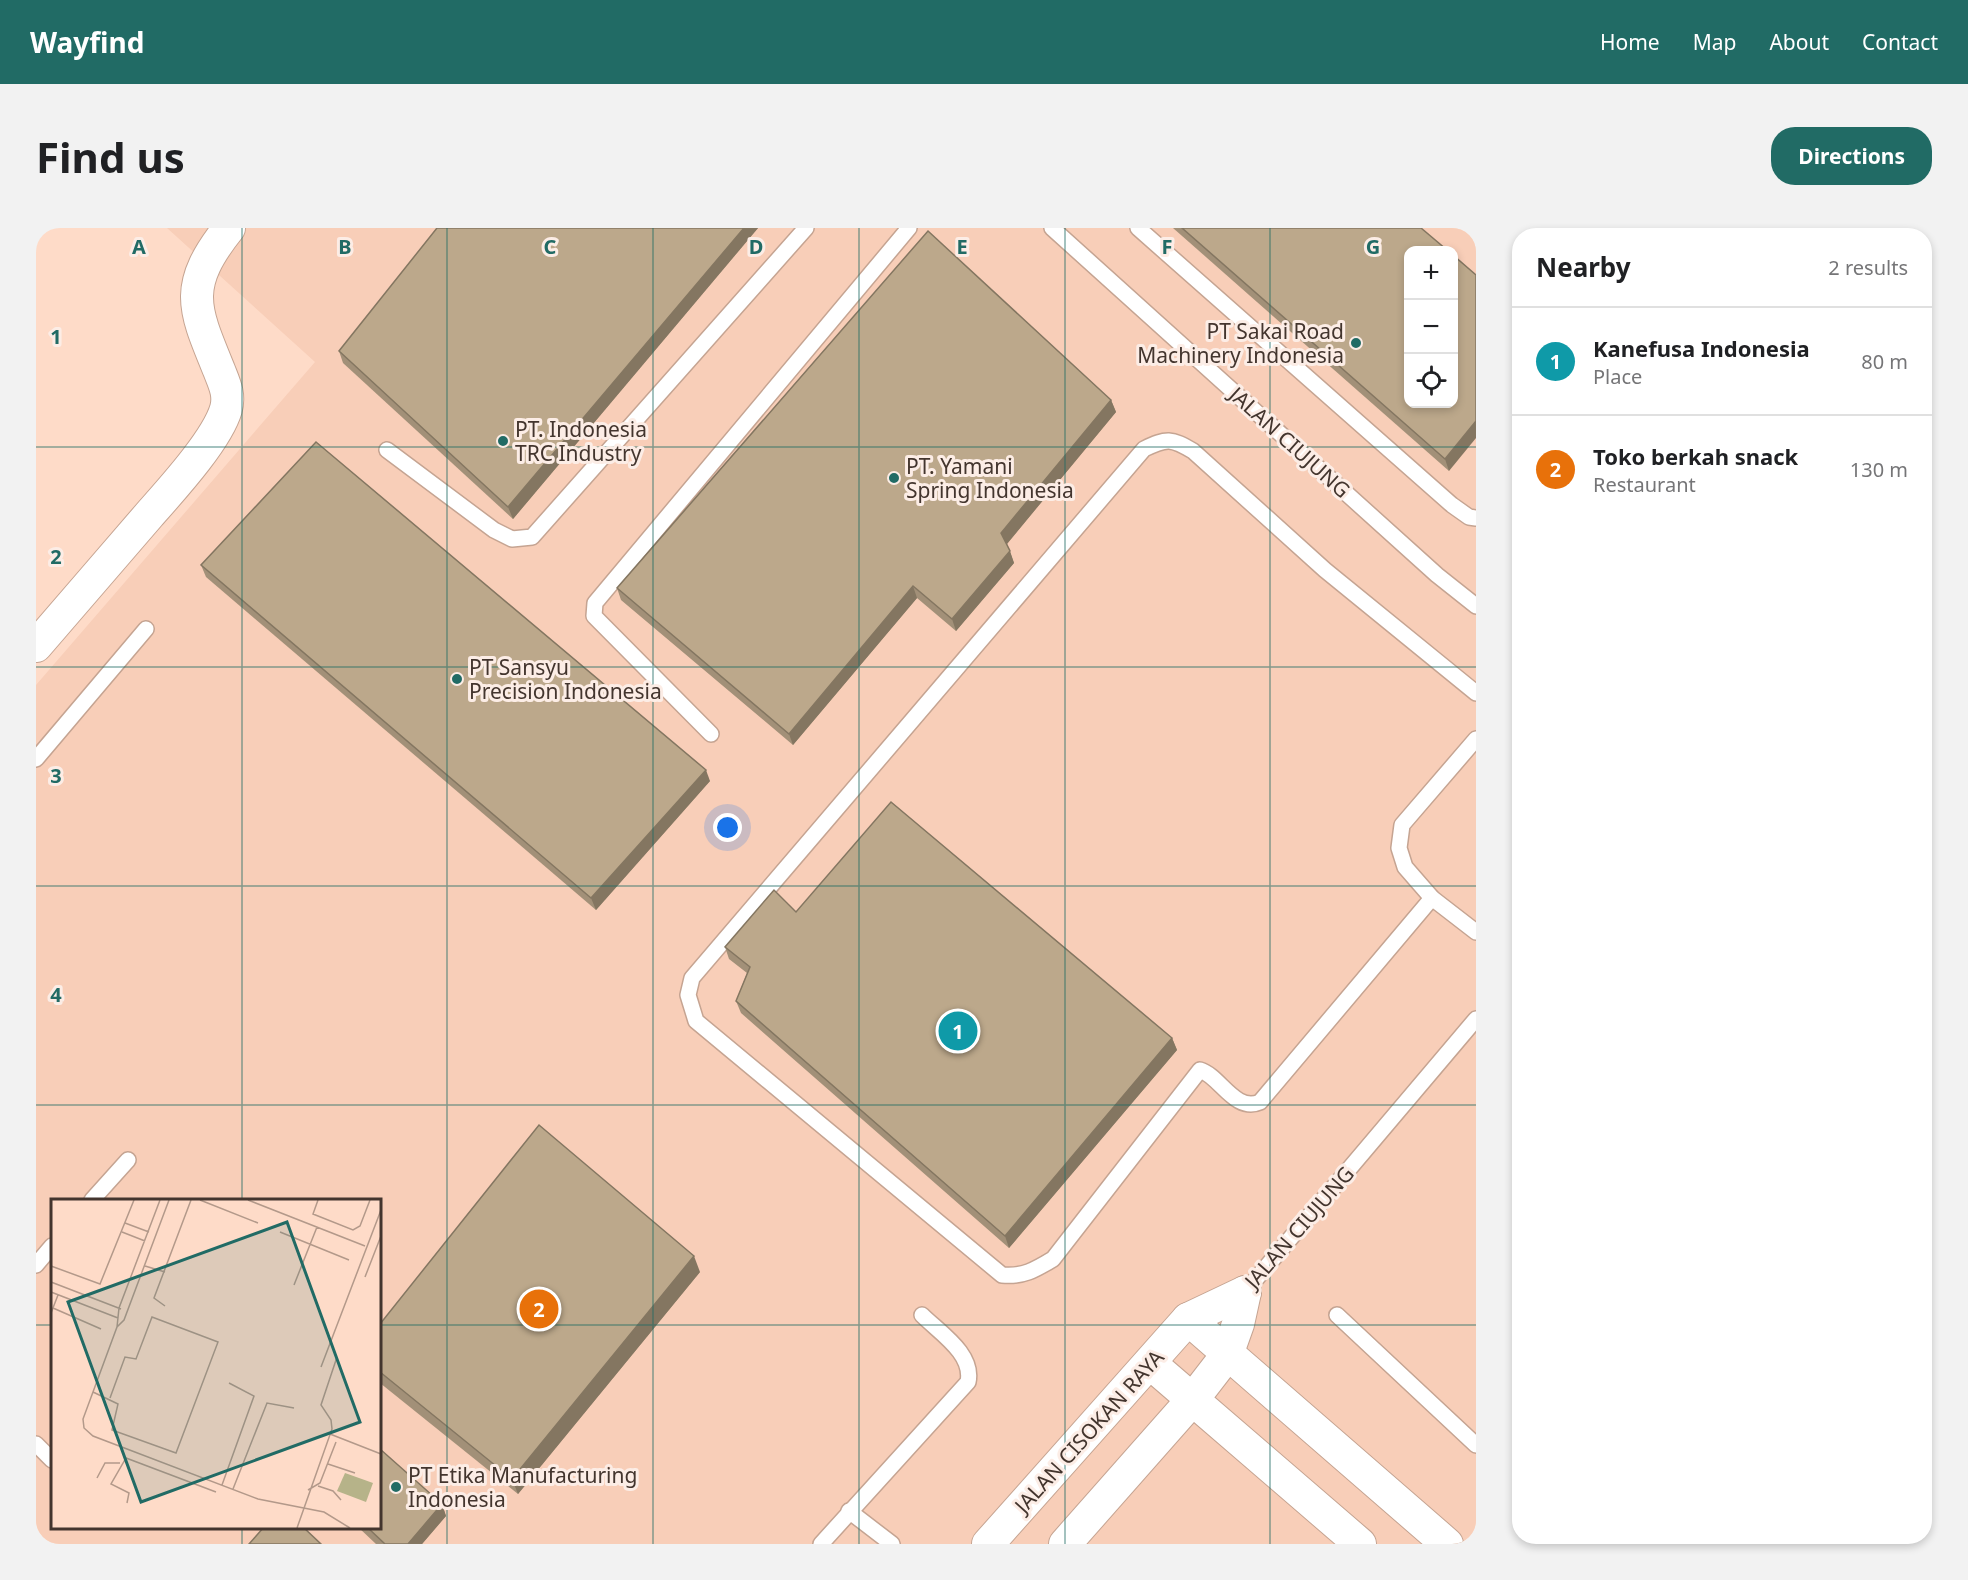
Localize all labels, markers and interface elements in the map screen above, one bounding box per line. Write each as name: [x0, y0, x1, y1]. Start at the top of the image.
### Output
text: Wayfind: [30, 23, 144, 61]
text: Home: [1600, 28, 1660, 56]
text: Map: [1693, 28, 1736, 56]
text: About: [1769, 28, 1829, 56]
text: Contact: [1862, 28, 1938, 56]
button: Directions: [1771, 127, 1932, 185]
text: Find us: [36, 128, 185, 185]
text: A: [132, 233, 146, 260]
text: B: [338, 233, 352, 260]
text: C: [544, 233, 557, 260]
text: D: [749, 233, 763, 260]
text: E: [956, 233, 968, 260]
text: F: [1162, 233, 1172, 260]
text: G: [1366, 233, 1380, 260]
map controls: [1404, 246, 1458, 408]
button: +: [1404, 246, 1458, 300]
text: Nearby: [1536, 249, 1631, 285]
text: 2 results: [1828, 254, 1908, 281]
button: −: [1404, 300, 1458, 354]
place label: PT Sakai Road Machinery Indonesia: [1137, 317, 1344, 369]
text: 1: [50, 323, 62, 350]
text: Kanefusa Indonesia: [1593, 333, 1810, 363]
marker: PT Sakai Road Machinery Indonesia: [1349, 336, 1363, 350]
text: 1: [1550, 348, 1561, 375]
text: 80 m: [1861, 348, 1908, 375]
button: locate: [1404, 354, 1458, 408]
text: Place: [1593, 363, 1642, 390]
street label: JALAN CIUJUNG: [1222, 379, 1356, 504]
place label: PT. Indonesia TRC Industry: [515, 415, 647, 467]
marker: PT. Indonesia TRC Industry: [496, 434, 510, 448]
text: Toko berkah snack: [1593, 441, 1798, 471]
place label: PT. Yamani Spring Indonesia: [906, 452, 1074, 504]
text: 2: [1550, 456, 1561, 483]
text: 130 m: [1850, 456, 1908, 483]
marker: PT. Yamani Spring Indonesia: [887, 471, 901, 485]
text: Restaurant: [1593, 471, 1696, 498]
text: 2: [50, 543, 62, 570]
place label: PT Sansyu Precision Indonesia: [469, 653, 662, 705]
marker: PT Sansyu Precision Indonesia: [450, 672, 464, 686]
text: 3: [50, 762, 62, 789]
your location: [713, 813, 742, 842]
text: 4: [50, 981, 62, 1008]
pin: 1: [938, 1008, 978, 1054]
street label: JALAN CIUJUNG: [1237, 1160, 1360, 1295]
inset map: [51, 1199, 381, 1529]
pin: 2: [520, 1286, 558, 1332]
street label: JALAN CISOKAN RAYA: [1007, 1343, 1170, 1520]
place label: PT Etika Manufacturing Indonesia: [408, 1461, 637, 1513]
marker: PT Etika Manufacturing Indonesia: [389, 1480, 403, 1494]

